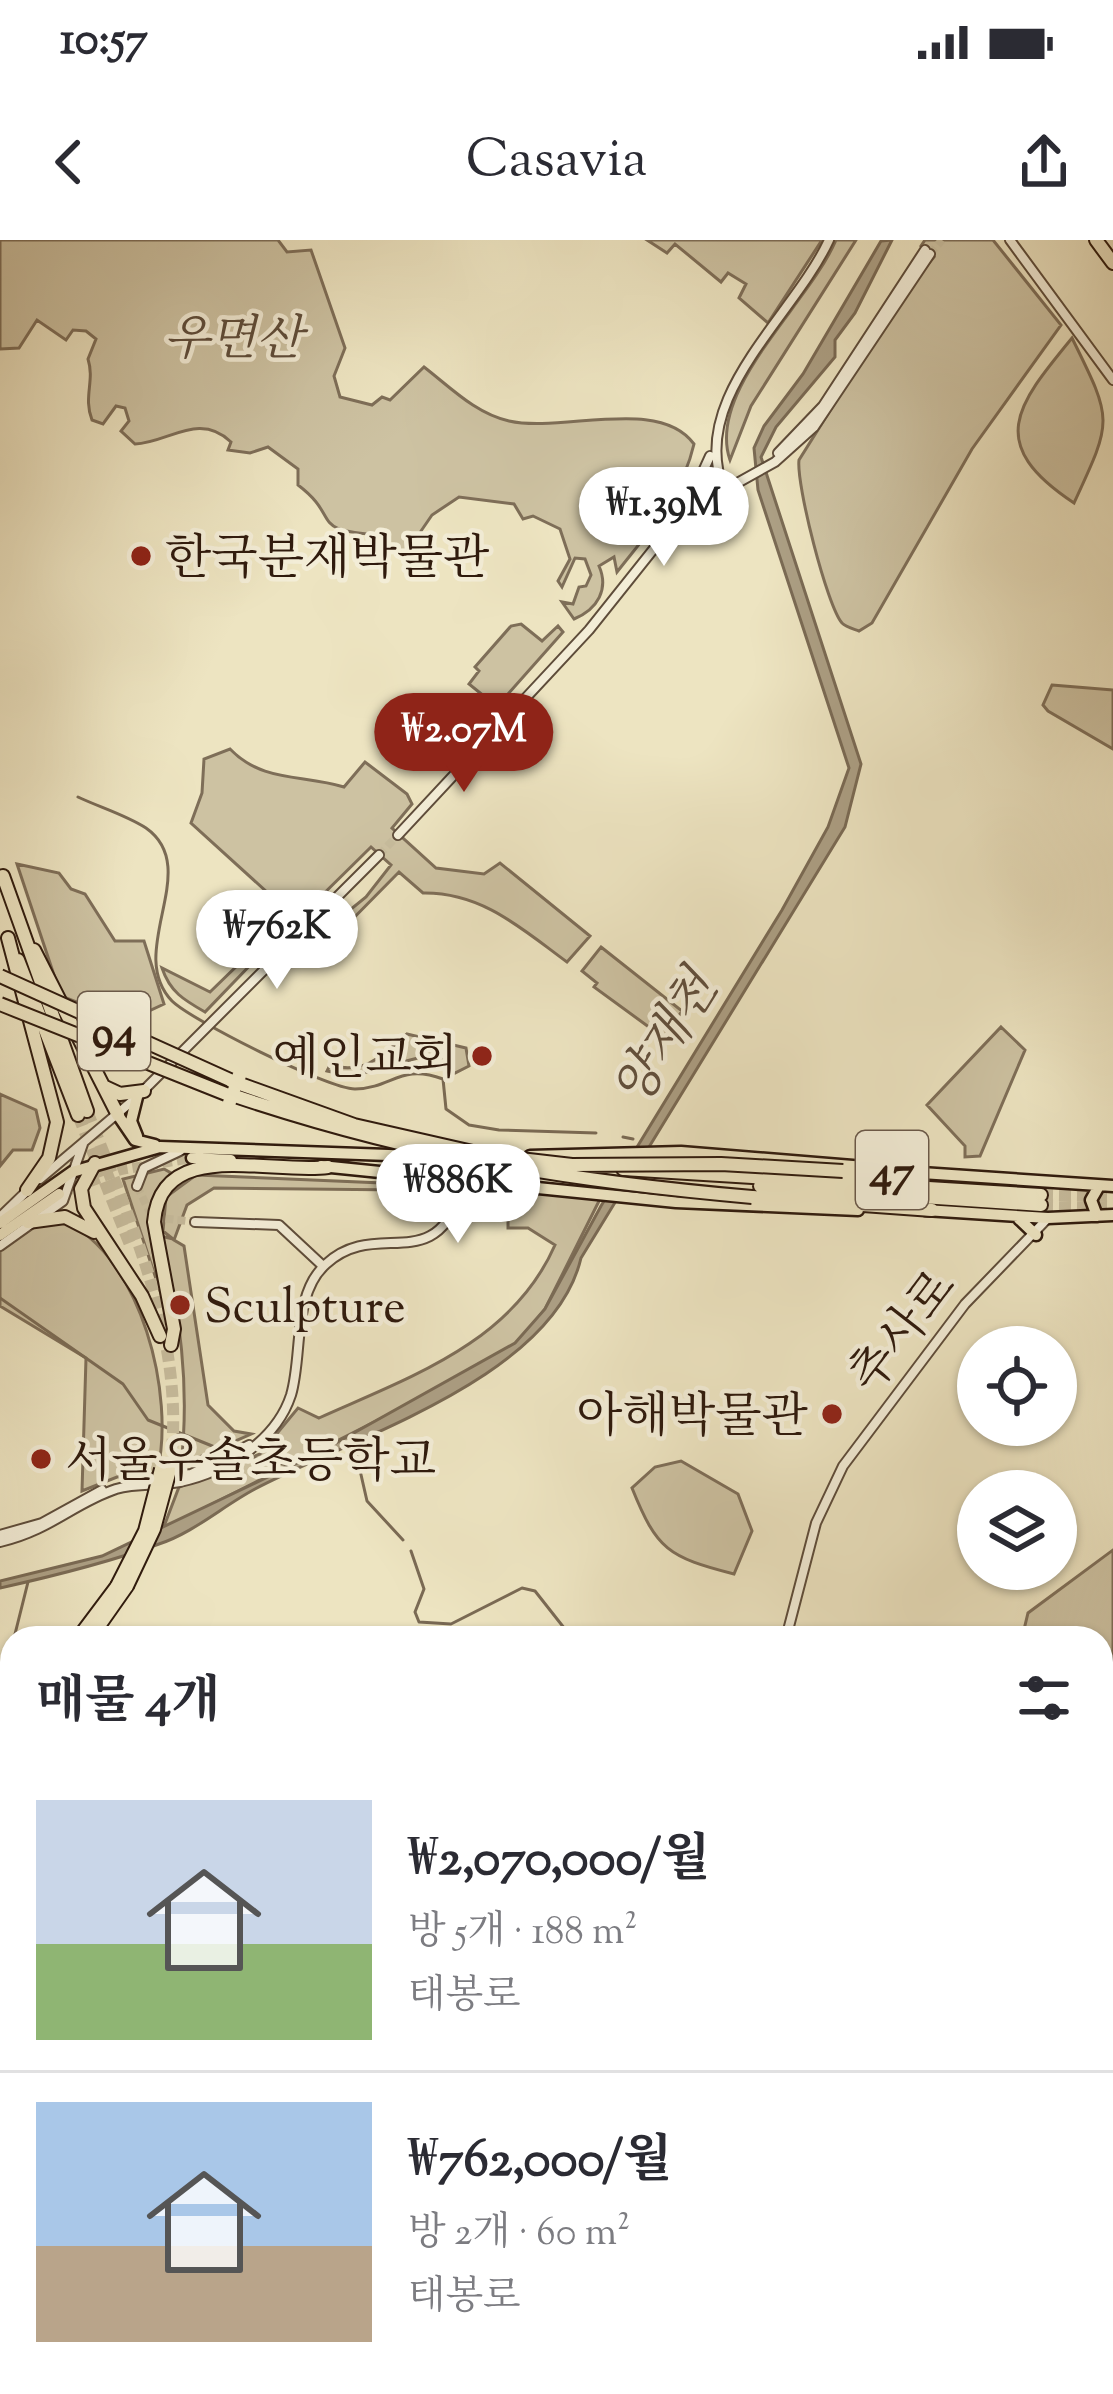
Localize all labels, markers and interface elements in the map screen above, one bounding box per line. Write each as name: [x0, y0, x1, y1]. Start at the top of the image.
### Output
text: 10:57: [60, 10, 148, 75]
text: Casavia: [466, 123, 647, 201]
icon: back: [36, 129, 102, 195]
icon: share: [1011, 129, 1077, 195]
park label: 우면산: [163, 308, 309, 377]
pin: ₩1.39M: [566, 467, 762, 569]
text: ₩1.39M: [606, 478, 722, 534]
place label: 한국분재박물관: [165, 527, 490, 596]
marker: 한국분재박물관: [128, 543, 154, 569]
pin: ₩2.07M: [366, 693, 562, 795]
text: ₩2.07M: [401, 704, 527, 760]
pin: ₩762K: [193, 890, 361, 992]
text: ₩762K: [223, 901, 331, 957]
water label: 양재천: [599, 956, 741, 1123]
road number: 94: [78, 992, 150, 1070]
place label: 예인교회: [273, 1027, 458, 1096]
marker: 예인교회: [469, 1043, 495, 1069]
road number: 47: [856, 1131, 928, 1209]
pin: ₩886K: [374, 1144, 542, 1246]
text: ₩886K: [403, 1155, 513, 1211]
street label: 추사로: [835, 1257, 975, 1409]
place label: Sculpture: [204, 1276, 406, 1345]
marker: Sculpture: [167, 1292, 193, 1318]
map controls: [957, 1326, 1077, 1590]
button: locate: [957, 1326, 1077, 1446]
place label: 아해박물관: [576, 1385, 808, 1454]
marker: 아해박물관: [819, 1401, 845, 1427]
place label: 서울우솔초등학교: [65, 1430, 436, 1499]
marker: 서울우솔초등학교: [28, 1446, 54, 1472]
button: layers: [957, 1470, 1077, 1590]
icon: filters: [1011, 1665, 1077, 1731]
text: 매물 4개: [36, 1667, 220, 1740]
text: ₩2,070,000/월: [408, 1825, 711, 1898]
icon: home: [132, 1848, 276, 1992]
text: 방 5개 · 188 m²: [408, 1906, 637, 1962]
text: 태봉로: [408, 1970, 521, 2026]
text: ₩762,000/월: [408, 2126, 673, 2199]
icon: home: [132, 2150, 276, 2294]
text: 방 2개 · 60 m²: [408, 2207, 630, 2263]
text: 태봉로: [408, 2271, 521, 2327]

